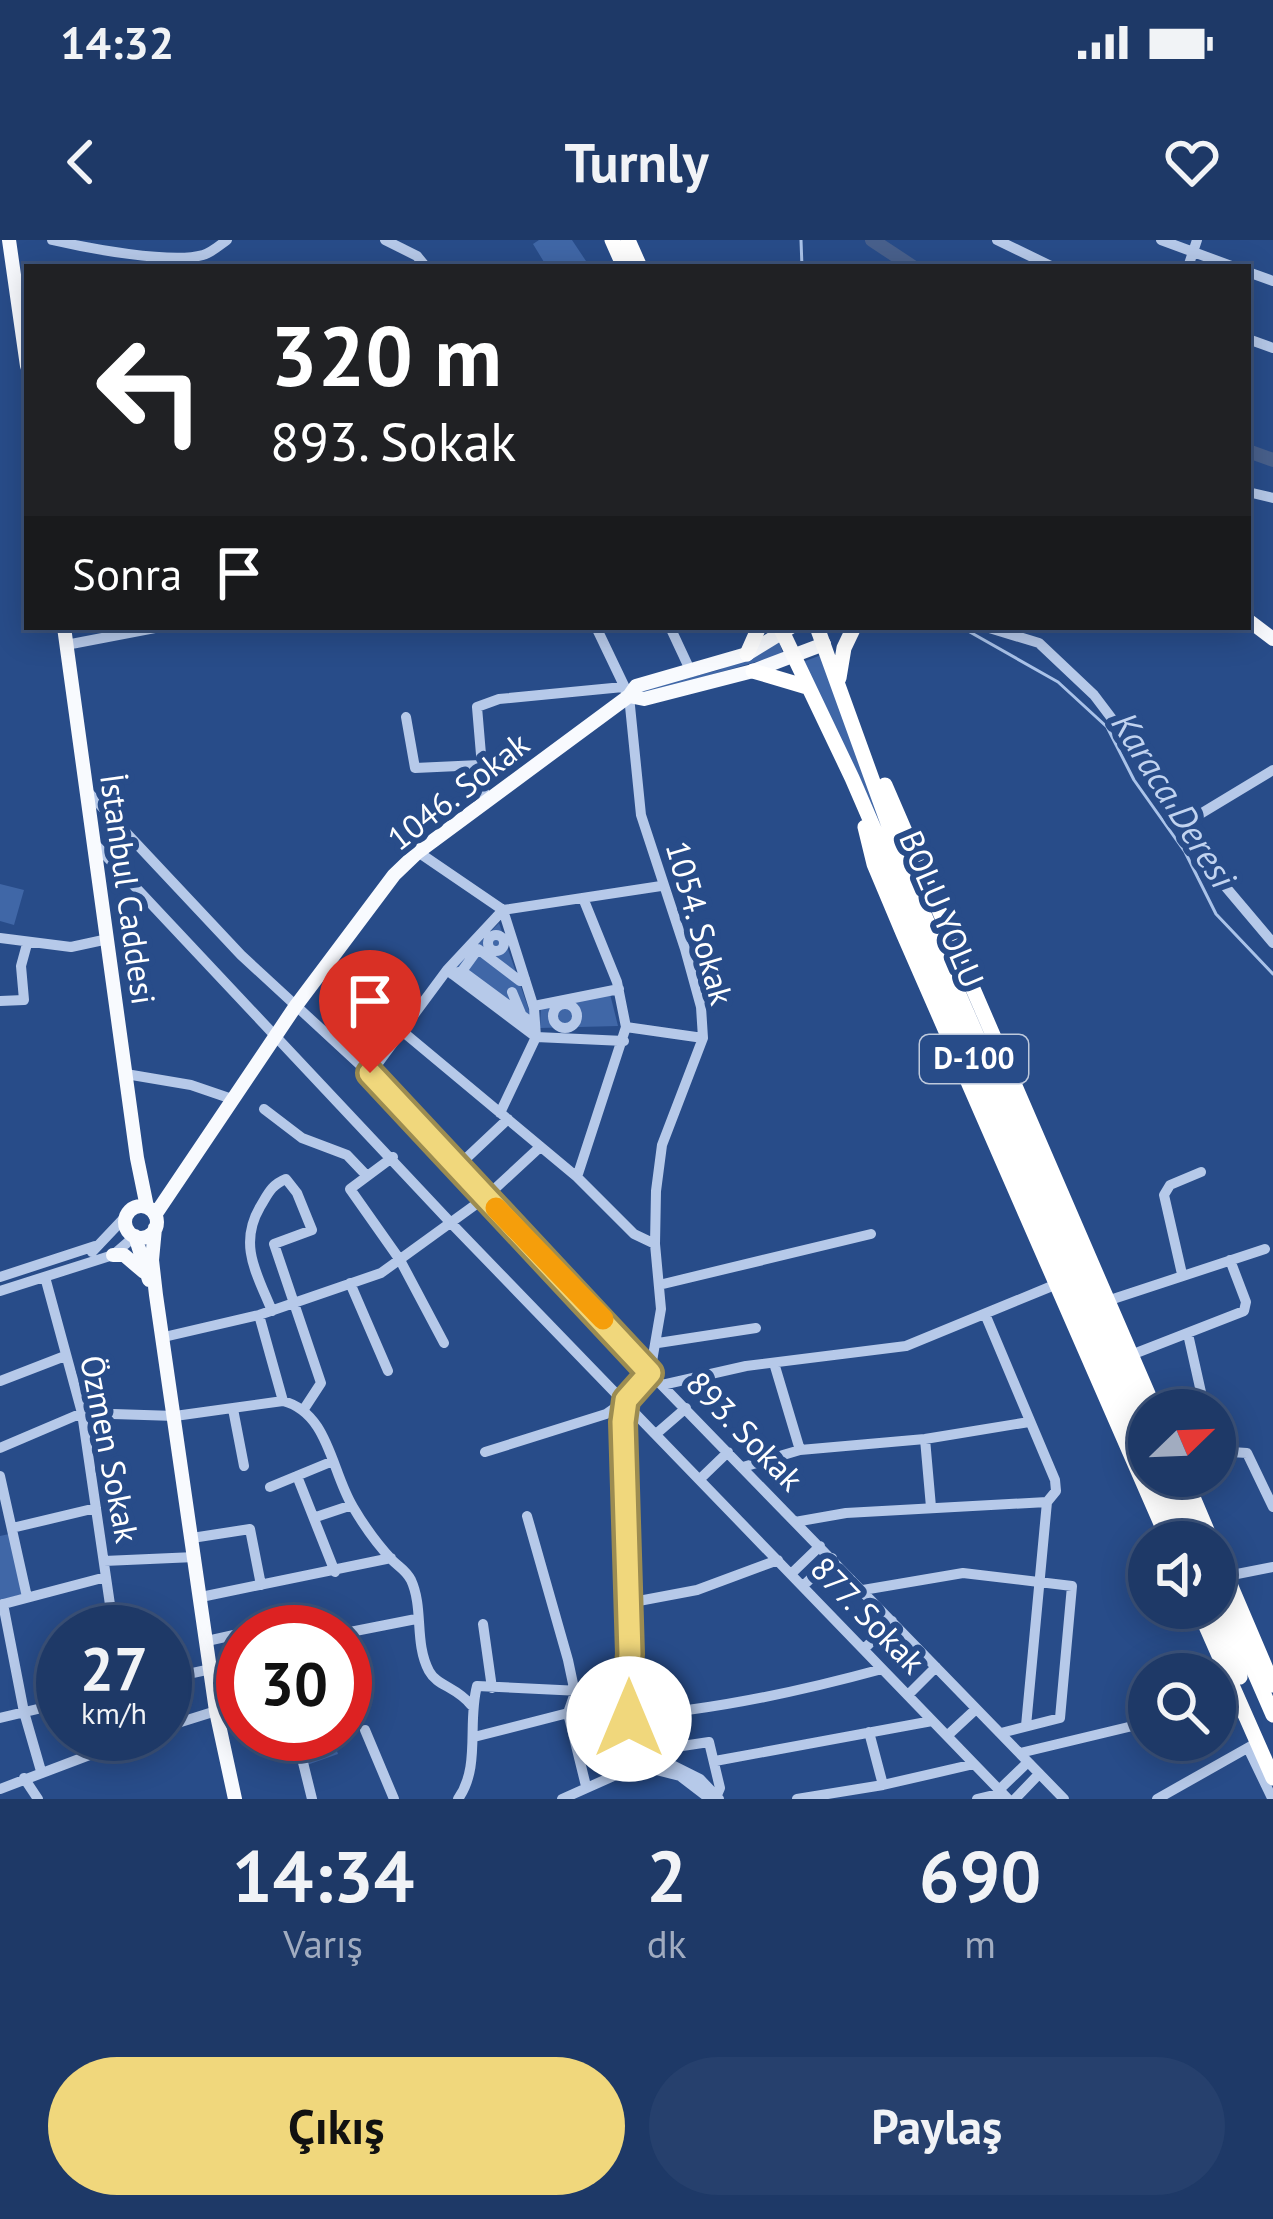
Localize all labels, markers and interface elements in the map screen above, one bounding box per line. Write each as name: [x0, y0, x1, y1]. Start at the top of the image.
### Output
text: 14:32: [60, 13, 174, 71]
text: Turnly: [564, 127, 709, 197]
icon: back: [48, 129, 114, 195]
icon: heart: [1159, 129, 1225, 195]
text: 320 m: [270, 300, 502, 409]
icon: left: [72, 312, 228, 468]
text: 893. Sokak: [270, 406, 516, 476]
icon: arrive: [206, 540, 272, 606]
text: Sonra: [72, 544, 182, 602]
water label: Karaca Deresi: [1102, 703, 1248, 898]
street label: 1046. Sokak: [378, 722, 537, 859]
street label: İstanbul Caddesi: [91, 771, 166, 1007]
street label: BOLU YOLU: [890, 824, 995, 994]
street label: 1054. Sokak: [657, 836, 744, 1010]
pin: [319, 950, 421, 1073]
icon: arrive: [337, 968, 403, 1034]
road number: D-100: [920, 1035, 1028, 1083]
street label: Özmen Sokak: [71, 1351, 150, 1547]
street label: 893. Sokak: [678, 1362, 813, 1500]
north arrow: [1128, 1389, 1236, 1497]
map controls: [1128, 1389, 1236, 1761]
button: sound: [1128, 1521, 1236, 1629]
street label: 877. Sokak: [802, 1547, 935, 1683]
speed limit sign: 30: [216, 1605, 372, 1761]
text: 27: [80, 1629, 148, 1707]
button: search: [1128, 1653, 1236, 1761]
position arrow: [566, 1656, 692, 1782]
text: km/h: [81, 1693, 147, 1732]
text: 14:34: [232, 1829, 414, 1922]
text: 2: [646, 1829, 687, 1922]
text: 690: [919, 1829, 1041, 1922]
text: Varış: [283, 1918, 363, 1969]
text: dk: [647, 1918, 686, 1969]
text: m: [964, 1918, 996, 1969]
button: Çıkış: [48, 2057, 625, 2195]
button: Paylaş: [649, 2057, 1225, 2195]

